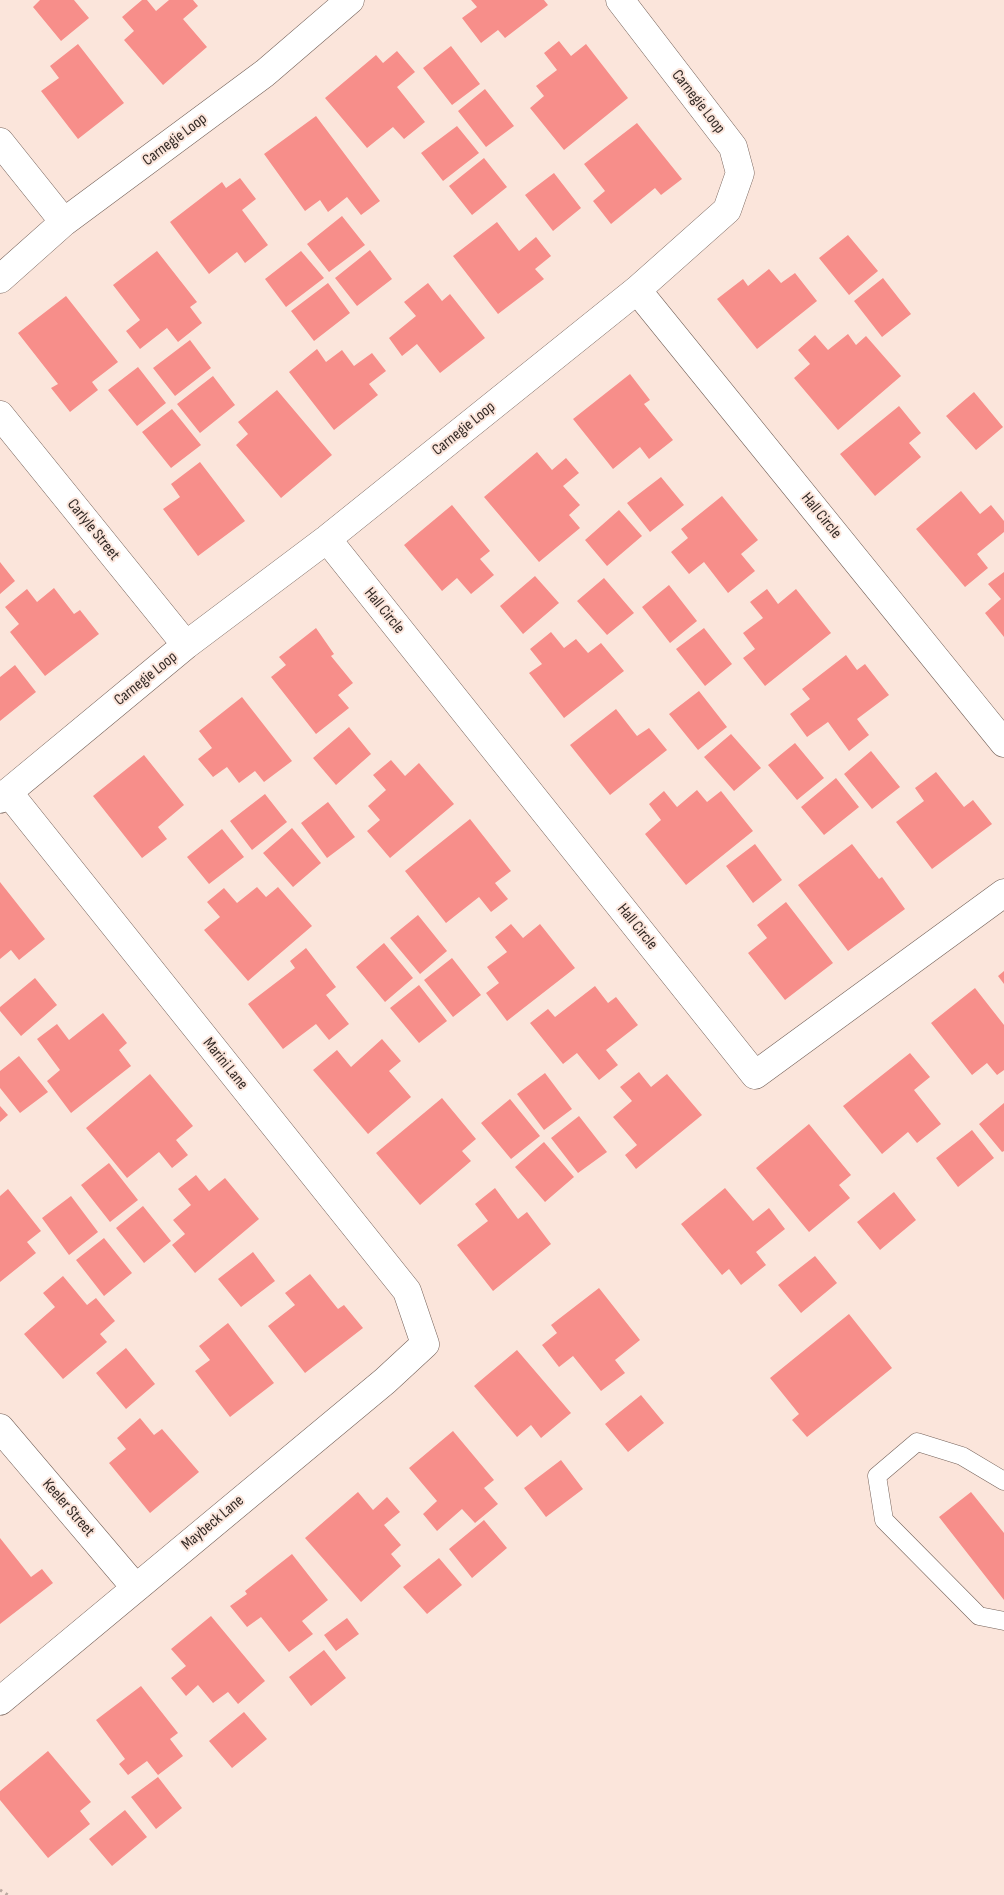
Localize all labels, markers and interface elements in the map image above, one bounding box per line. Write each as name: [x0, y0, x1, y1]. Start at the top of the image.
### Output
street label: Carnegie Loop: [667, 66, 729, 138]
street label: Carnegie Loop: [139, 110, 211, 170]
street label: Carnegie Loop: [429, 398, 499, 460]
street label: Hall Circle: [797, 489, 845, 543]
street label: Carlyle Street: [63, 496, 123, 564]
street label: Hall Circle: [360, 584, 408, 638]
street label: Carnegie Loop: [111, 648, 181, 710]
street label: Hall Circle: [613, 900, 661, 954]
street label: Marini Lane: [198, 1034, 252, 1094]
street label: Keeler Street: [38, 1475, 98, 1541]
street label: Maybeck Lane: [178, 1491, 248, 1555]

